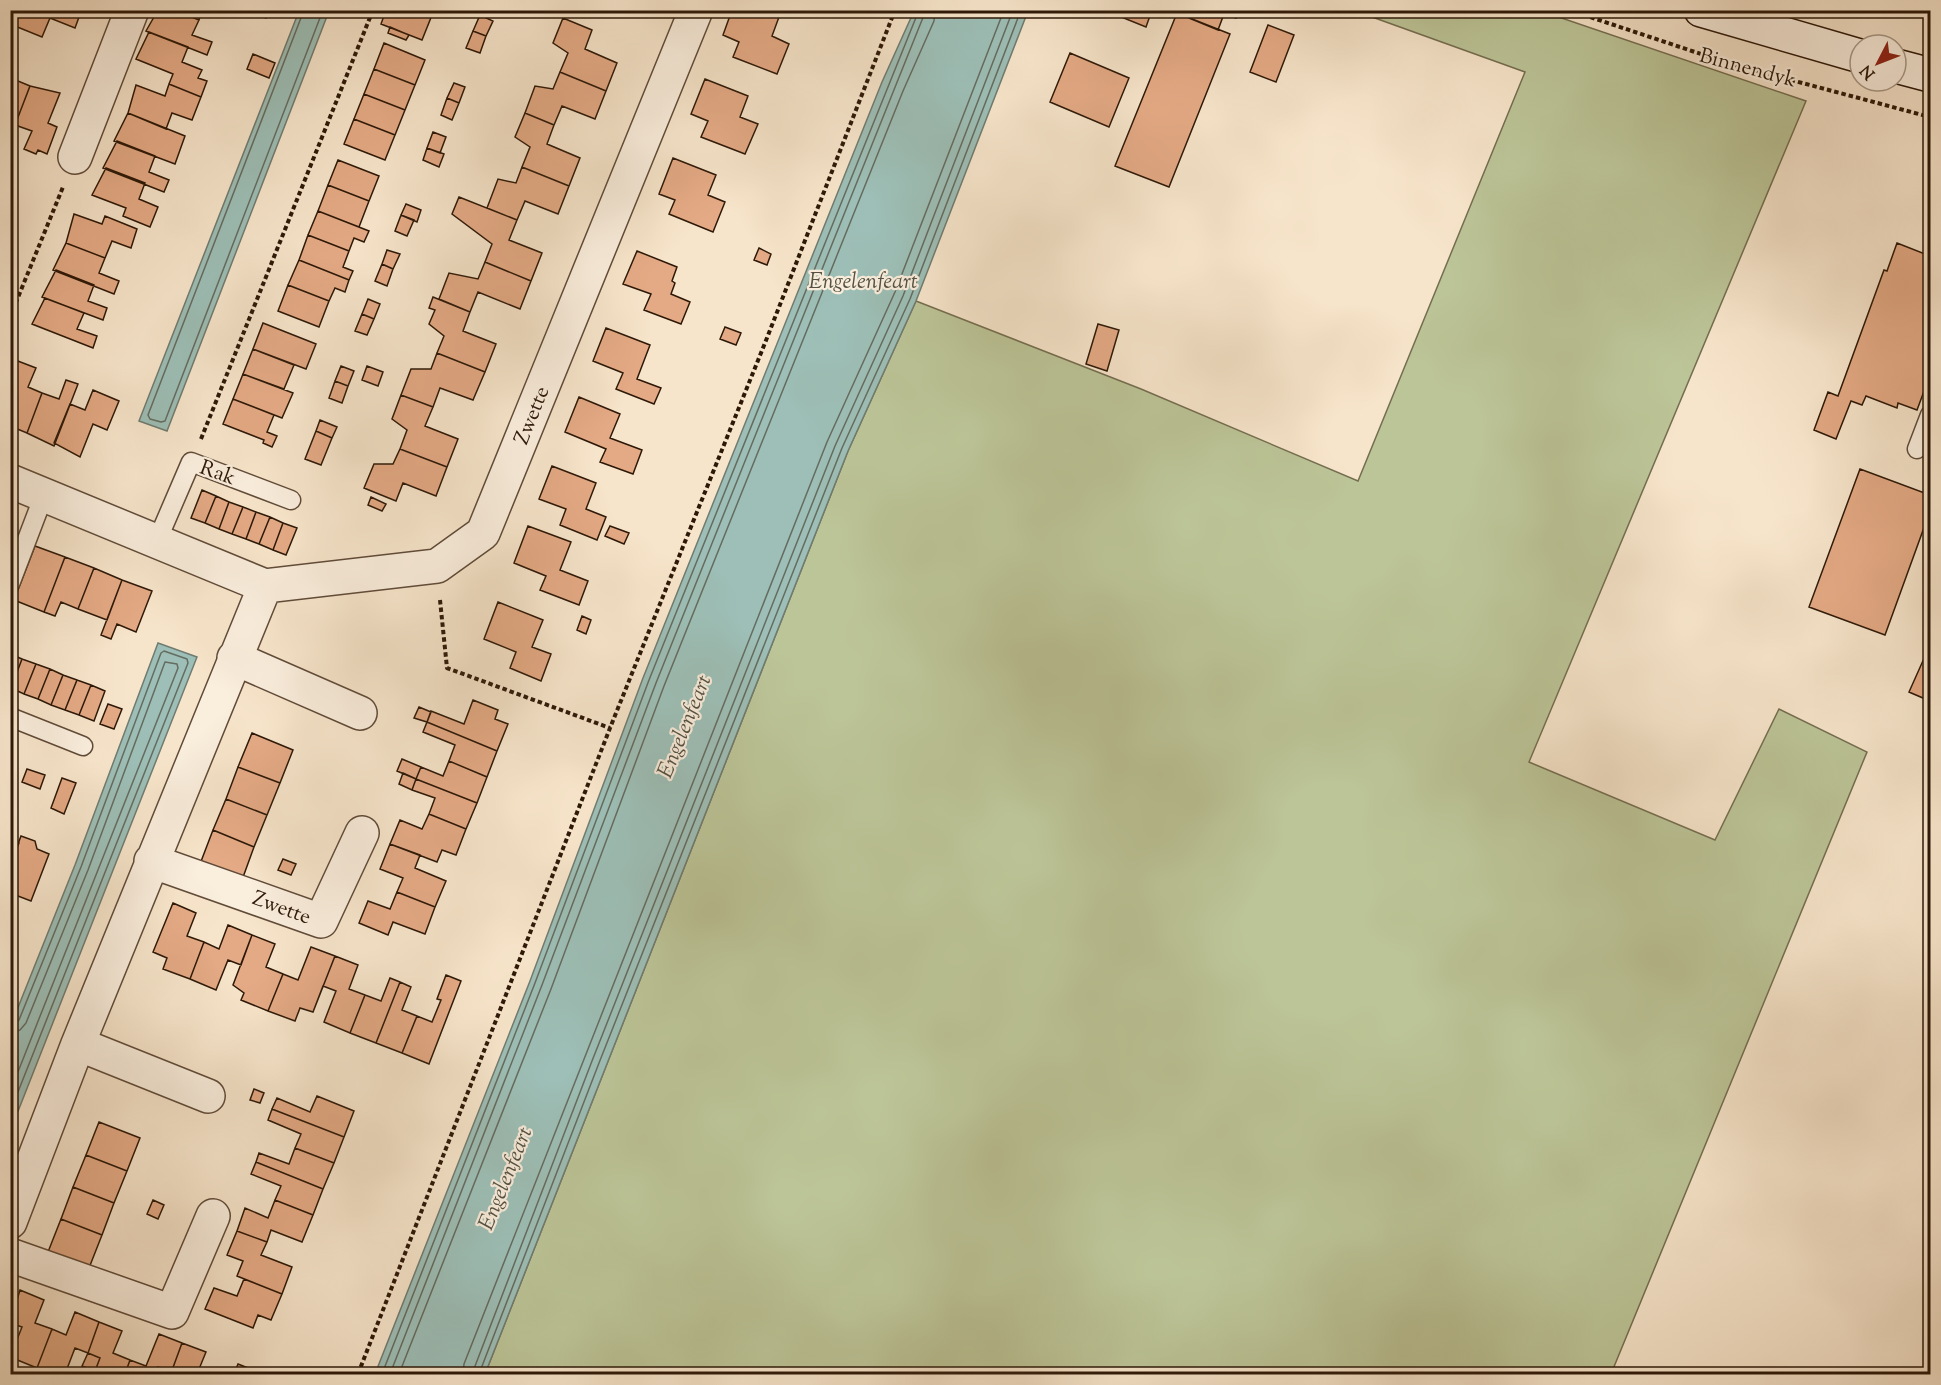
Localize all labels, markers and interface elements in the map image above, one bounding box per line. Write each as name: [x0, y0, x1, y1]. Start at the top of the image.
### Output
north arrow: [1848, 33, 1908, 93]
street label: Binnendyk: [1696, 42, 1800, 96]
text: N: [1856, 59, 1882, 84]
water label: Engelenfeart: [808, 267, 918, 299]
street label: Zwette: [508, 382, 558, 449]
street label: Rak: [195, 454, 240, 494]
water label: Engelenfeart: [651, 670, 721, 784]
street label: Zwette: [248, 884, 315, 933]
water label: Engelenfeart: [472, 1122, 542, 1236]

